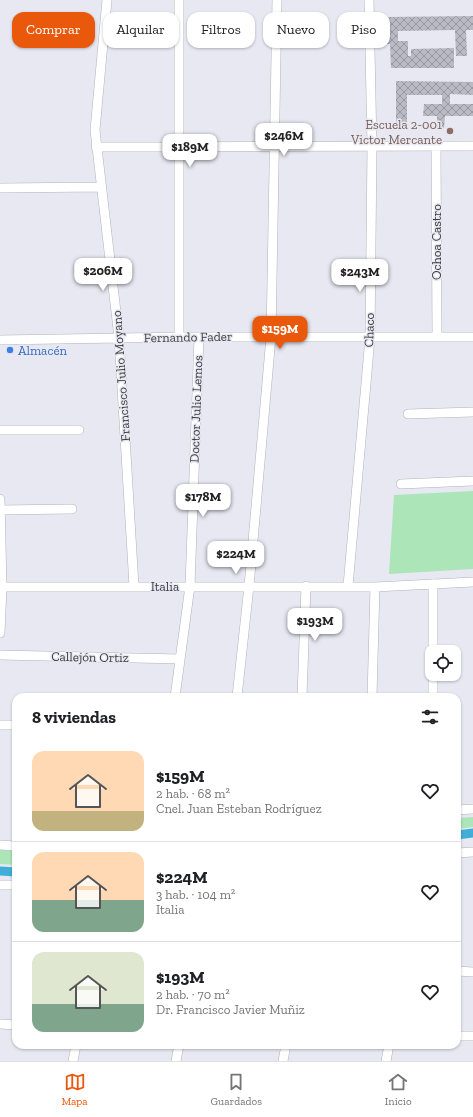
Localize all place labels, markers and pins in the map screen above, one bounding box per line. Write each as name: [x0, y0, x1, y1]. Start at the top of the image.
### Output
place label: Escuela 2-001 Victor Mercante: [350, 117, 442, 147]
pin: $246M: [256, 123, 312, 157]
marker: Escuela 2-001 Victor Mercante: [445, 126, 455, 136]
pin: $189M: [162, 134, 218, 168]
pin: $206M: [75, 258, 131, 292]
pin: $243M: [332, 259, 388, 293]
pin: $159M: [252, 316, 308, 350]
place label: Almacén: [18, 343, 67, 358]
marker: Almacén: [5, 345, 15, 355]
pin: $178M: [175, 484, 231, 518]
pin: $224M: [208, 541, 264, 575]
pin: $193M: [287, 608, 343, 642]

